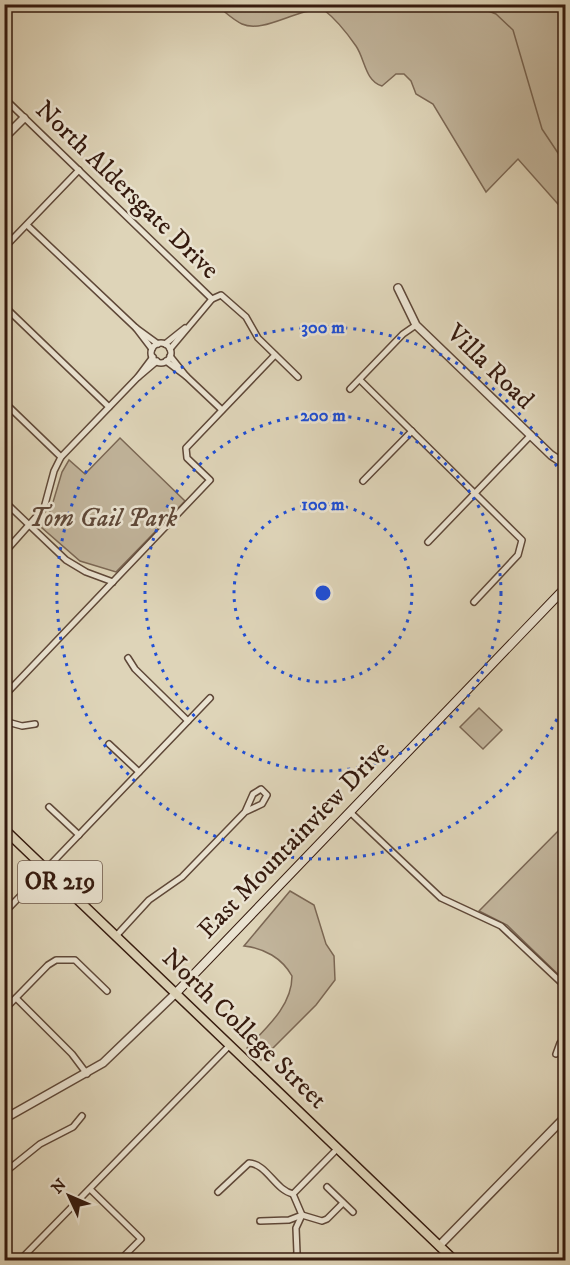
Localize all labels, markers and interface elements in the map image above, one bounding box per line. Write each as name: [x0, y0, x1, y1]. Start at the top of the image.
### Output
street label: North Aldersgate Drive: [28, 94, 226, 286]
text: 300 m: [301, 317, 345, 339]
street label: Villa Road: [439, 317, 541, 417]
text: 200 m: [300, 405, 346, 427]
text: 100 m: [301, 494, 345, 516]
park label: Tom Gail Park: [29, 502, 177, 535]
centre of rings: [313, 583, 333, 603]
street label: East Mountainview Drive: [191, 734, 397, 946]
road number: OR 219: [18, 861, 102, 903]
street label: North College Street: [154, 942, 334, 1116]
north arrow: [39, 1166, 99, 1226]
text: N: [47, 1175, 71, 1198]

